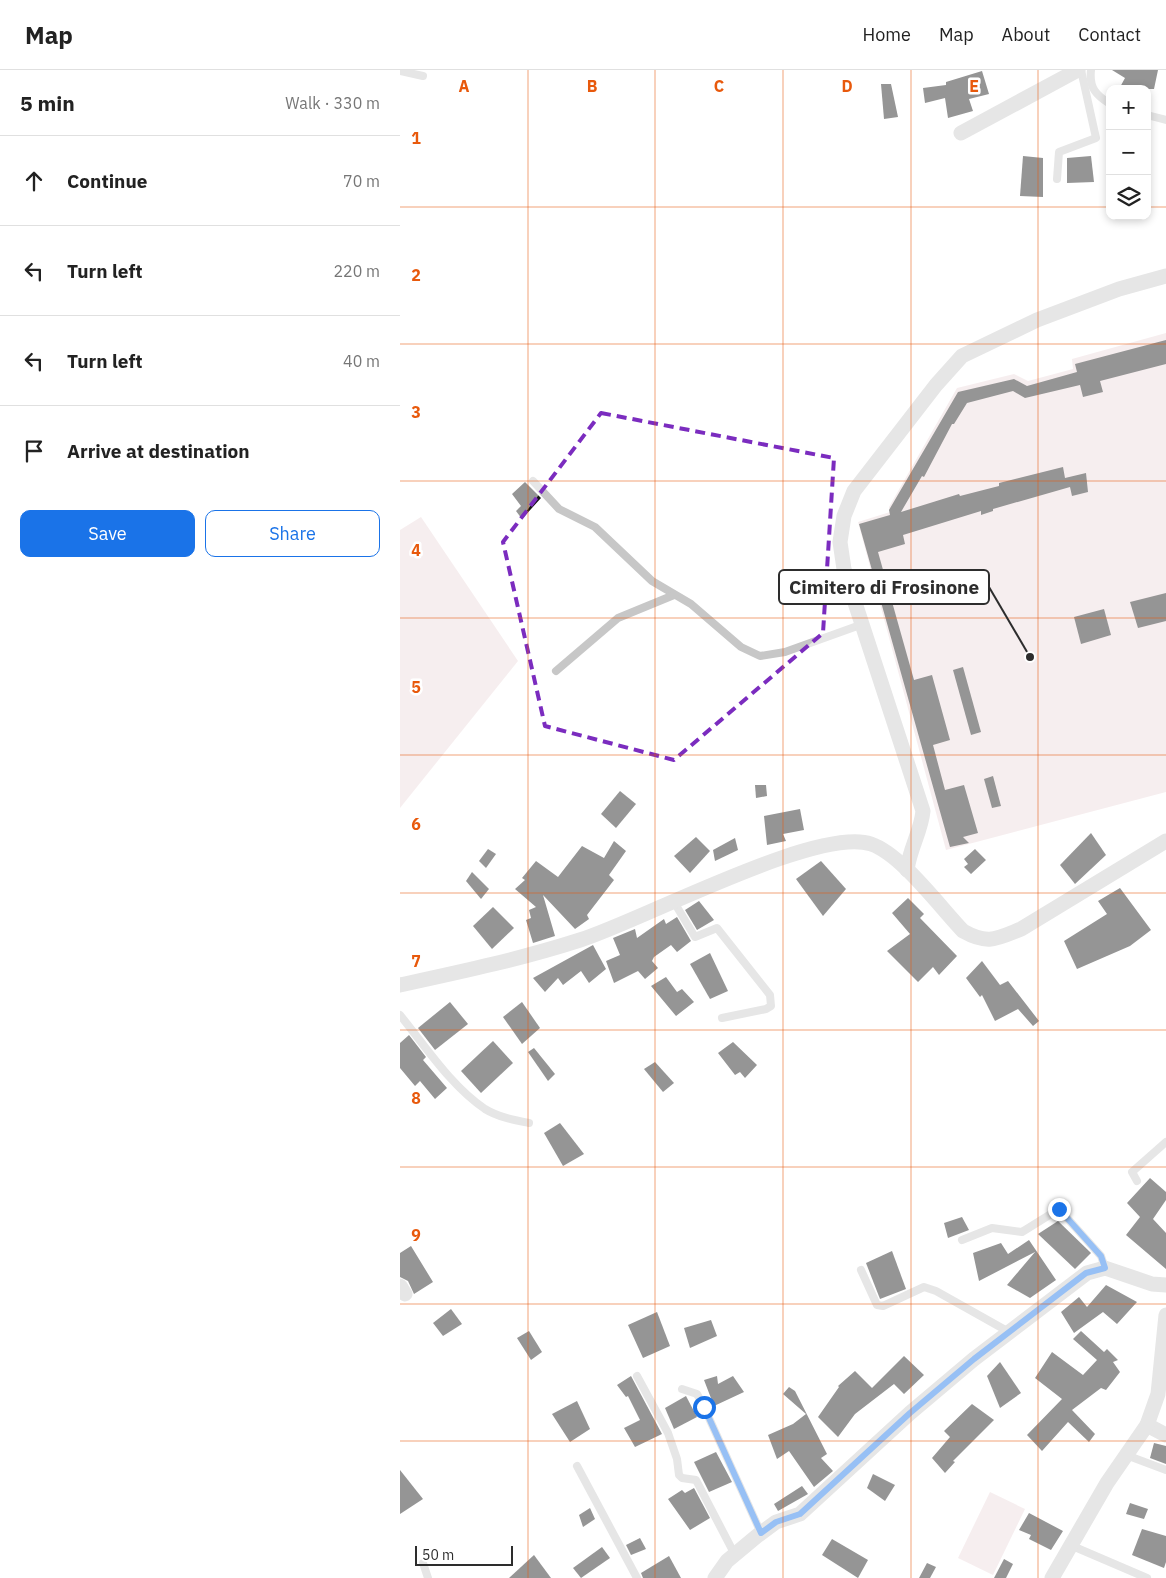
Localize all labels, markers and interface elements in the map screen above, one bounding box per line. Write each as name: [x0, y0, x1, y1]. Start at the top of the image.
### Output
text: Map: [25, 19, 73, 51]
text: Home: [863, 23, 911, 46]
text: Map: [939, 23, 974, 46]
text: About: [1002, 23, 1050, 46]
text: Contact: [1078, 23, 1141, 46]
text: A: [459, 76, 470, 96]
text: B: [587, 76, 598, 96]
text: C: [714, 76, 724, 96]
text: D: [841, 76, 853, 96]
text: E: [969, 76, 979, 96]
map controls: [1106, 85, 1151, 220]
button: +: [1106, 85, 1151, 130]
text: 5 min: [20, 89, 75, 117]
text: Walk · 330 m: [285, 93, 380, 113]
text: 1: [411, 128, 421, 148]
button: −: [1106, 130, 1151, 175]
icon: ahead: [20, 167, 48, 195]
text: Continue: [67, 169, 147, 193]
text: 70 m: [343, 171, 380, 191]
button: layers: [1106, 175, 1151, 220]
icon: left: [20, 257, 48, 285]
text: Turn left: [67, 259, 143, 283]
text: 220 m: [333, 261, 380, 281]
text: 2: [411, 265, 421, 285]
icon: left: [20, 347, 48, 375]
text: Turn left: [67, 349, 143, 373]
text: 40 m: [343, 351, 380, 371]
text: 3: [411, 402, 421, 422]
icon: arrive: [20, 437, 48, 465]
text: Arrive at destination: [67, 439, 250, 463]
button: Save: [20, 510, 195, 557]
button: Share: [205, 510, 380, 557]
text: 4: [411, 540, 421, 560]
callout: Cimitero di Frosinone: [779, 570, 989, 604]
text: Cimitero di Frosinone: [789, 575, 979, 599]
text: 5: [411, 677, 421, 697]
text: 6: [411, 814, 421, 834]
text: 7: [411, 951, 421, 971]
text: 8: [411, 1088, 421, 1108]
route end: [1048, 1198, 1071, 1221]
text: 9: [411, 1225, 421, 1245]
route start: [693, 1396, 716, 1419]
scale bar: [415, 1543, 512, 1566]
text: 50 m: [422, 1546, 454, 1564]

